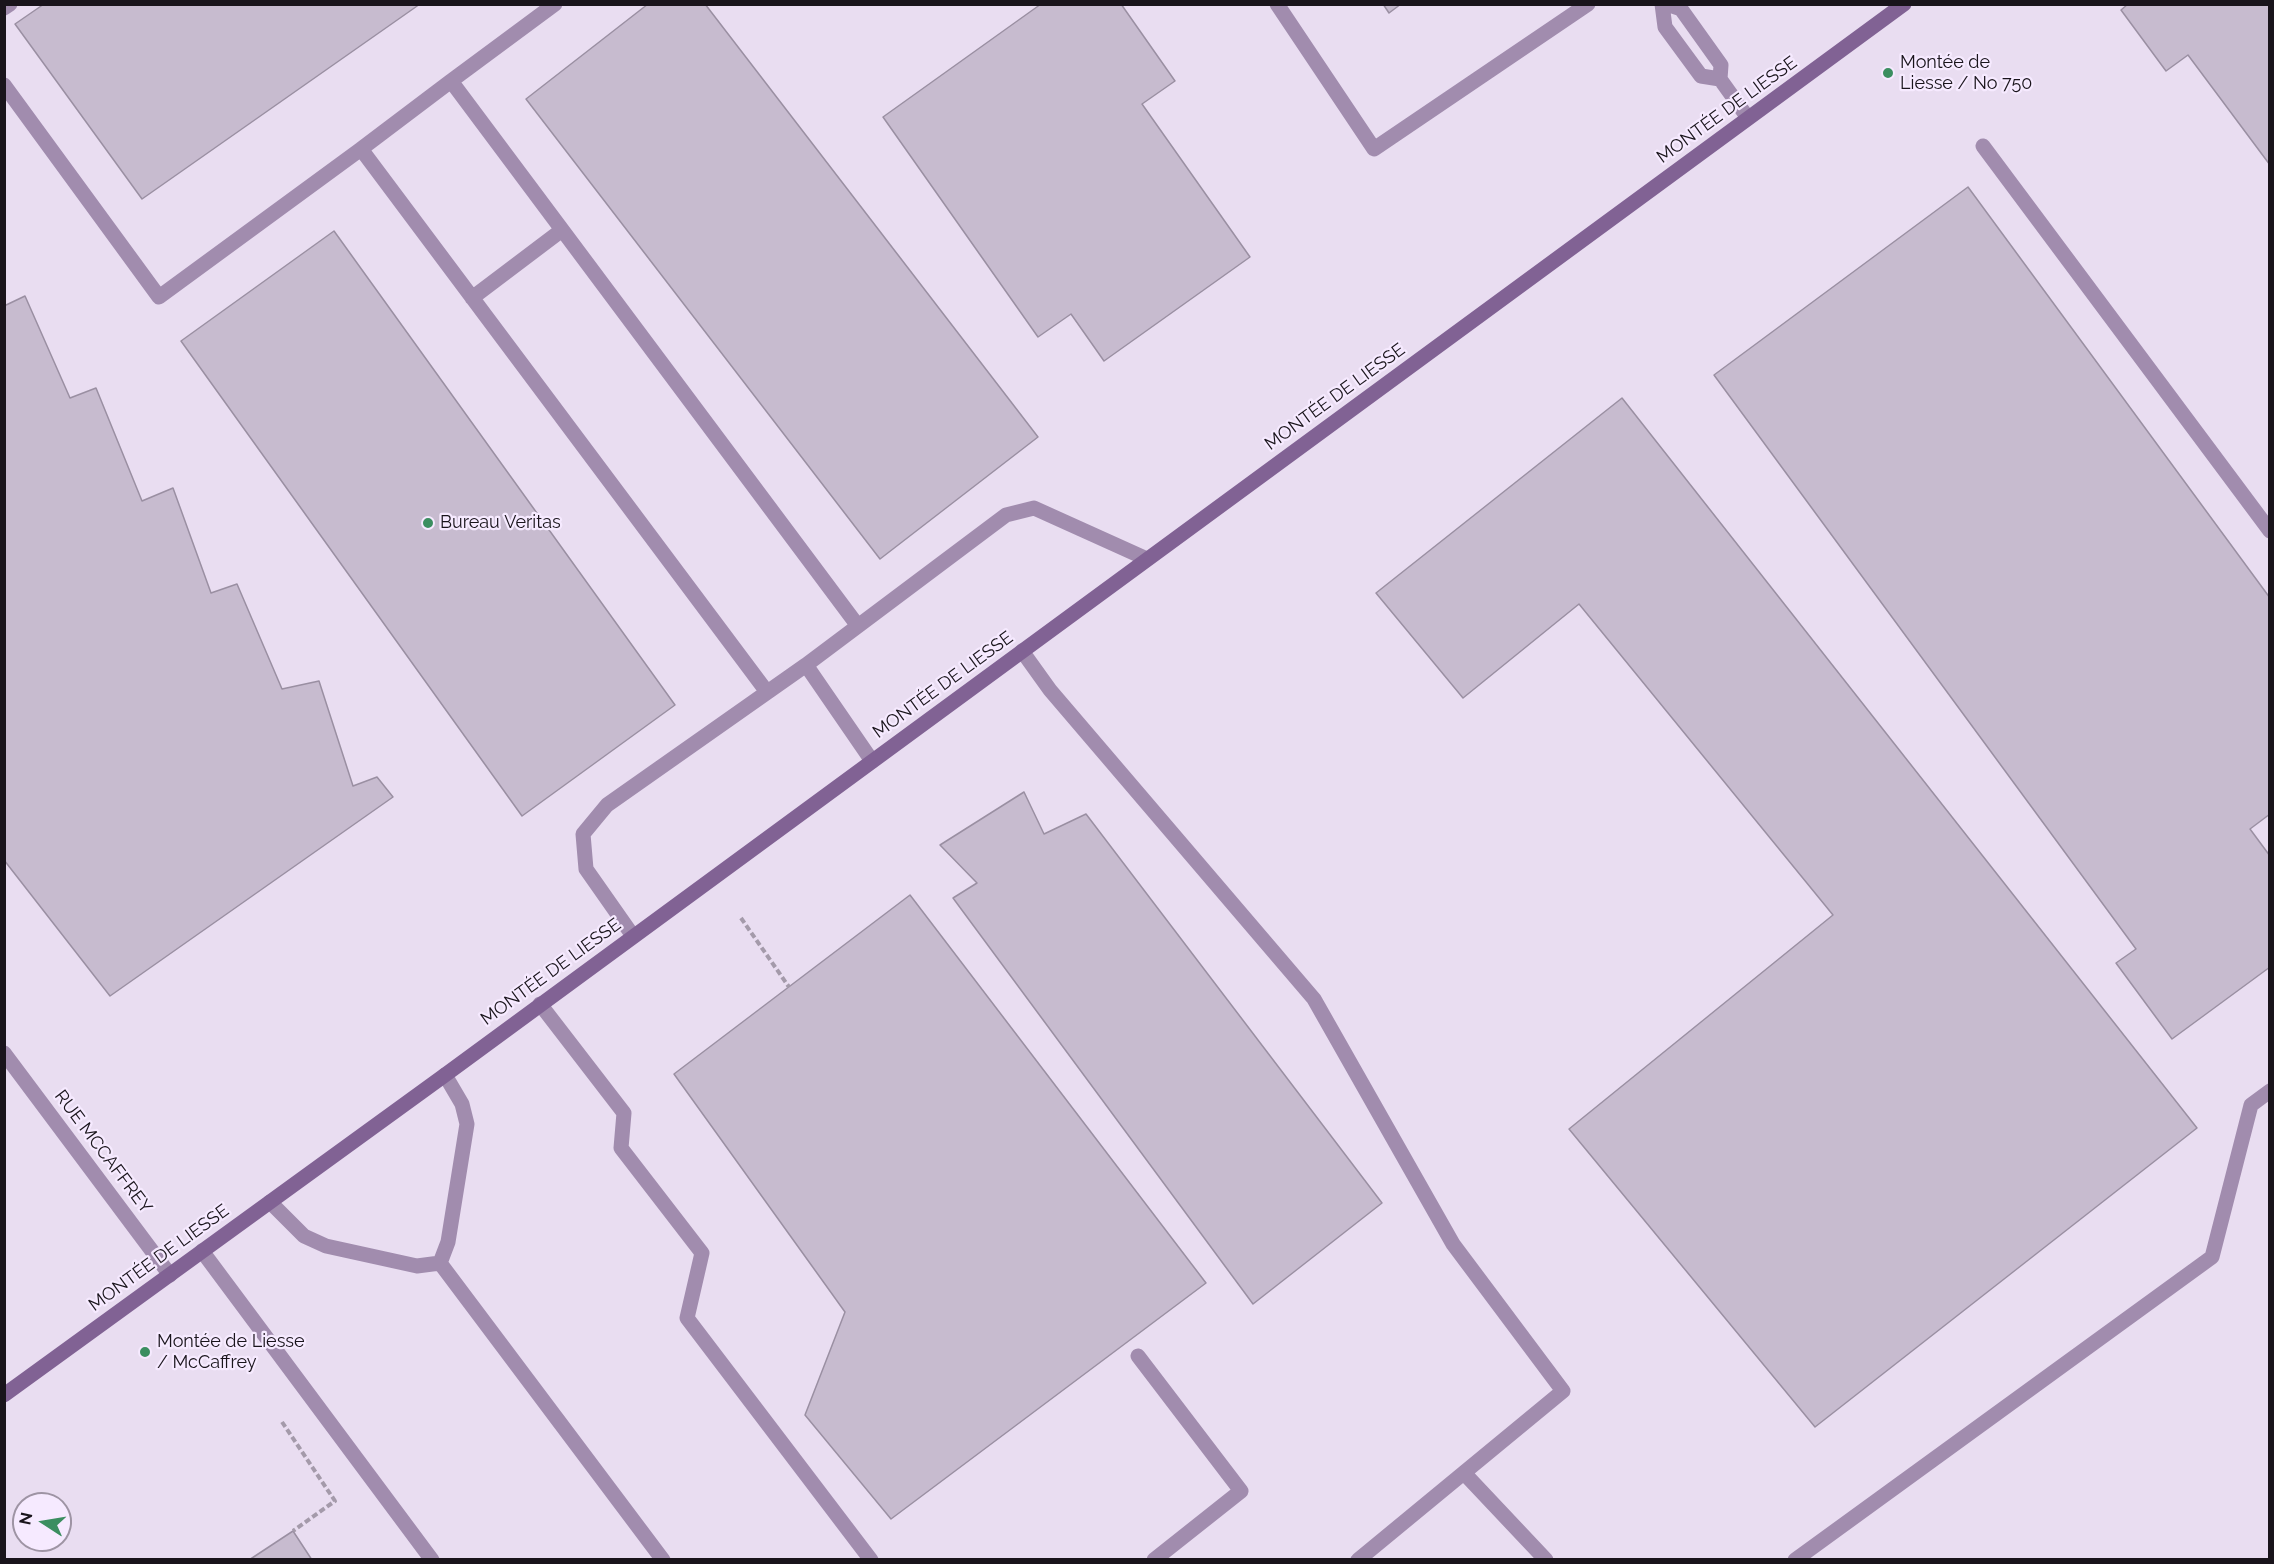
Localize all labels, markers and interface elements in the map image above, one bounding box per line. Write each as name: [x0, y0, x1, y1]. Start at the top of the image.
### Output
street label: MONTÉE DE LIESSE: [1653, 52, 1801, 168]
place label: Montée de Liesse / No 750: [1900, 52, 2032, 94]
marker: Montée de Liesse / No 750: [1881, 66, 1895, 80]
street label: MONTÉE DE LIESSE: [1261, 339, 1409, 455]
place label: Bureau Veritas: [440, 512, 561, 534]
marker: Bureau Veritas: [421, 516, 435, 530]
street label: MONTÉE DE LIESSE: [869, 627, 1017, 743]
street label: MONTÉE DE LIESSE: [477, 914, 625, 1030]
street label: RUE MCCAFFREY: [50, 1086, 156, 1218]
street label: MONTÉE DE LIESSE: [85, 1200, 233, 1316]
place label: Montée de Liesse / McCaffrey: [157, 1331, 305, 1374]
marker: Montée de Liesse / McCaffrey: [138, 1345, 152, 1359]
north arrow: [12, 1492, 72, 1552]
text: N: [15, 1511, 36, 1527]

